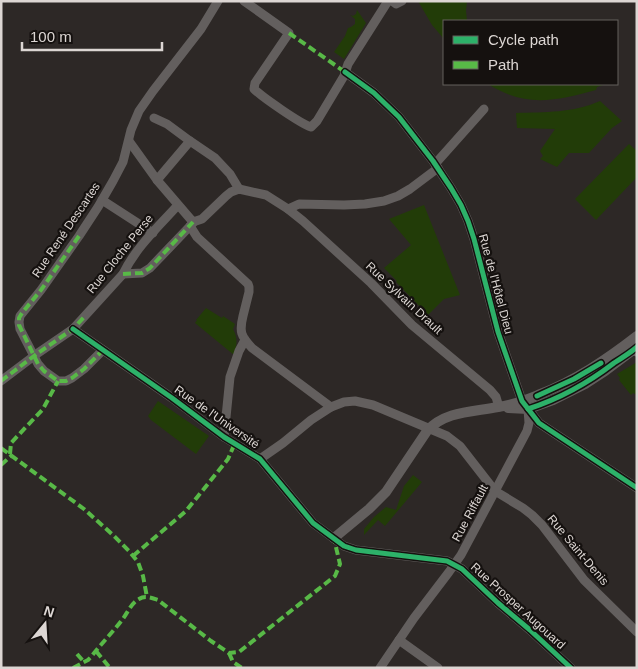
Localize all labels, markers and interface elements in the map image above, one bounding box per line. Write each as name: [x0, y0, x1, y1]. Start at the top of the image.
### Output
scale bar: [22, 20, 162, 52]
legend: [443, 20, 618, 85]
text: 100 m: [30, 28, 72, 45]
text: Cycle path: [488, 31, 559, 48]
text: Path: [488, 56, 519, 73]
street label: Rue René Descartes: [29, 180, 103, 280]
street label: Rue Cloche Perse: [84, 212, 156, 296]
street label: Rue de l'Hôtel Dieu: [476, 232, 516, 336]
street label: Rue Sylvain Drault: [363, 259, 446, 337]
street label: Rue de l'Université: [172, 382, 262, 452]
street label: Rue Riffault: [449, 482, 491, 544]
street label: Rue Saint-Denis: [545, 512, 611, 588]
street label: Rue Prosper Augouard: [468, 560, 568, 652]
north arrow: [20, 599, 70, 649]
text: N: [42, 602, 56, 621]

